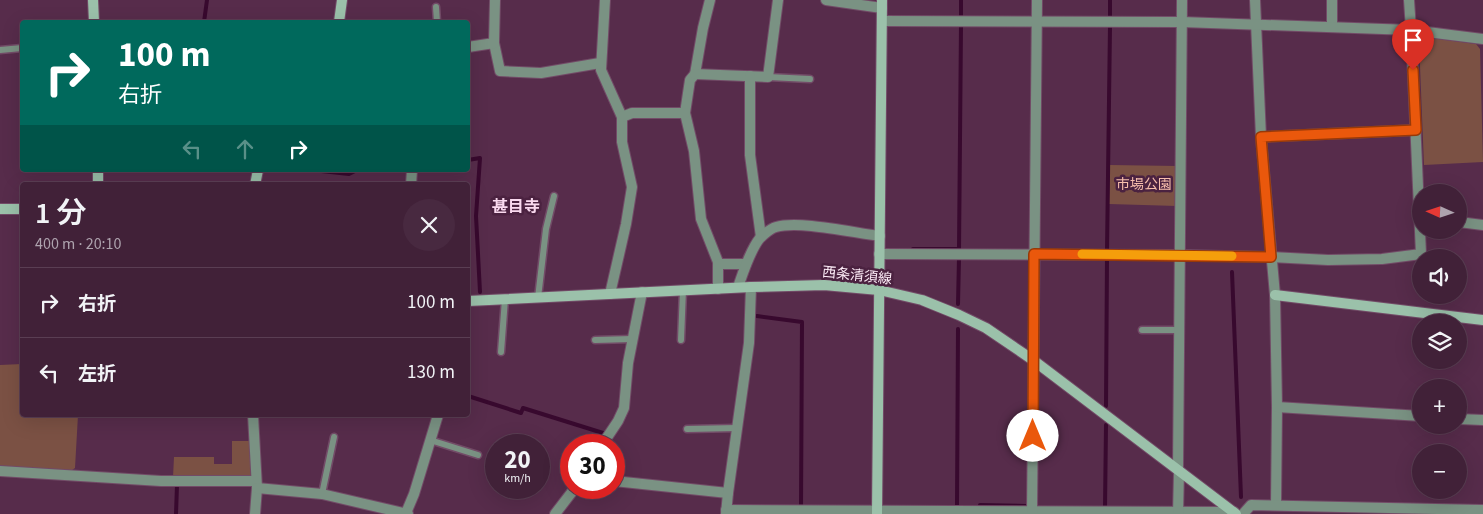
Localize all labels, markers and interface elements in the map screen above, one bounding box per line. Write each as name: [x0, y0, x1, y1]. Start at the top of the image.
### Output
pin: [1392, 19, 1434, 70]
icon: arrive: [1399, 26, 1427, 54]
text: 100 m: [118, 30, 210, 80]
icon: right: [35, 40, 100, 105]
text: 右折: [118, 79, 162, 111]
icon: left: [178, 135, 206, 163]
icon: ahead: [231, 135, 259, 163]
icon: right: [284, 135, 312, 163]
park label: 市場公園: [1116, 175, 1172, 195]
north arrow: [1412, 184, 1468, 239]
map controls: [1412, 184, 1467, 499]
text: 1 分: [35, 192, 86, 235]
district label: 甚目寺: [492, 196, 540, 218]
button: close: [403, 199, 455, 251]
text: 400 m · 20:10: [35, 233, 122, 255]
button: sound: [1412, 249, 1467, 304]
street label: 西条清須線: [821, 262, 893, 290]
icon: right: [35, 289, 63, 317]
text: 100 m: [407, 289, 455, 316]
text: 右折: [78, 291, 116, 318]
button: layers: [1412, 314, 1467, 369]
icon: left: [35, 359, 63, 387]
text: 130 m: [407, 359, 455, 386]
text: 左折: [78, 361, 116, 388]
button: +: [1412, 379, 1467, 434]
position arrow: [1006, 409, 1058, 461]
speed limit sign: 30: [560, 434, 625, 499]
text: 20: [504, 442, 531, 478]
button: −: [1412, 444, 1467, 499]
text: km/h: [504, 470, 531, 487]

